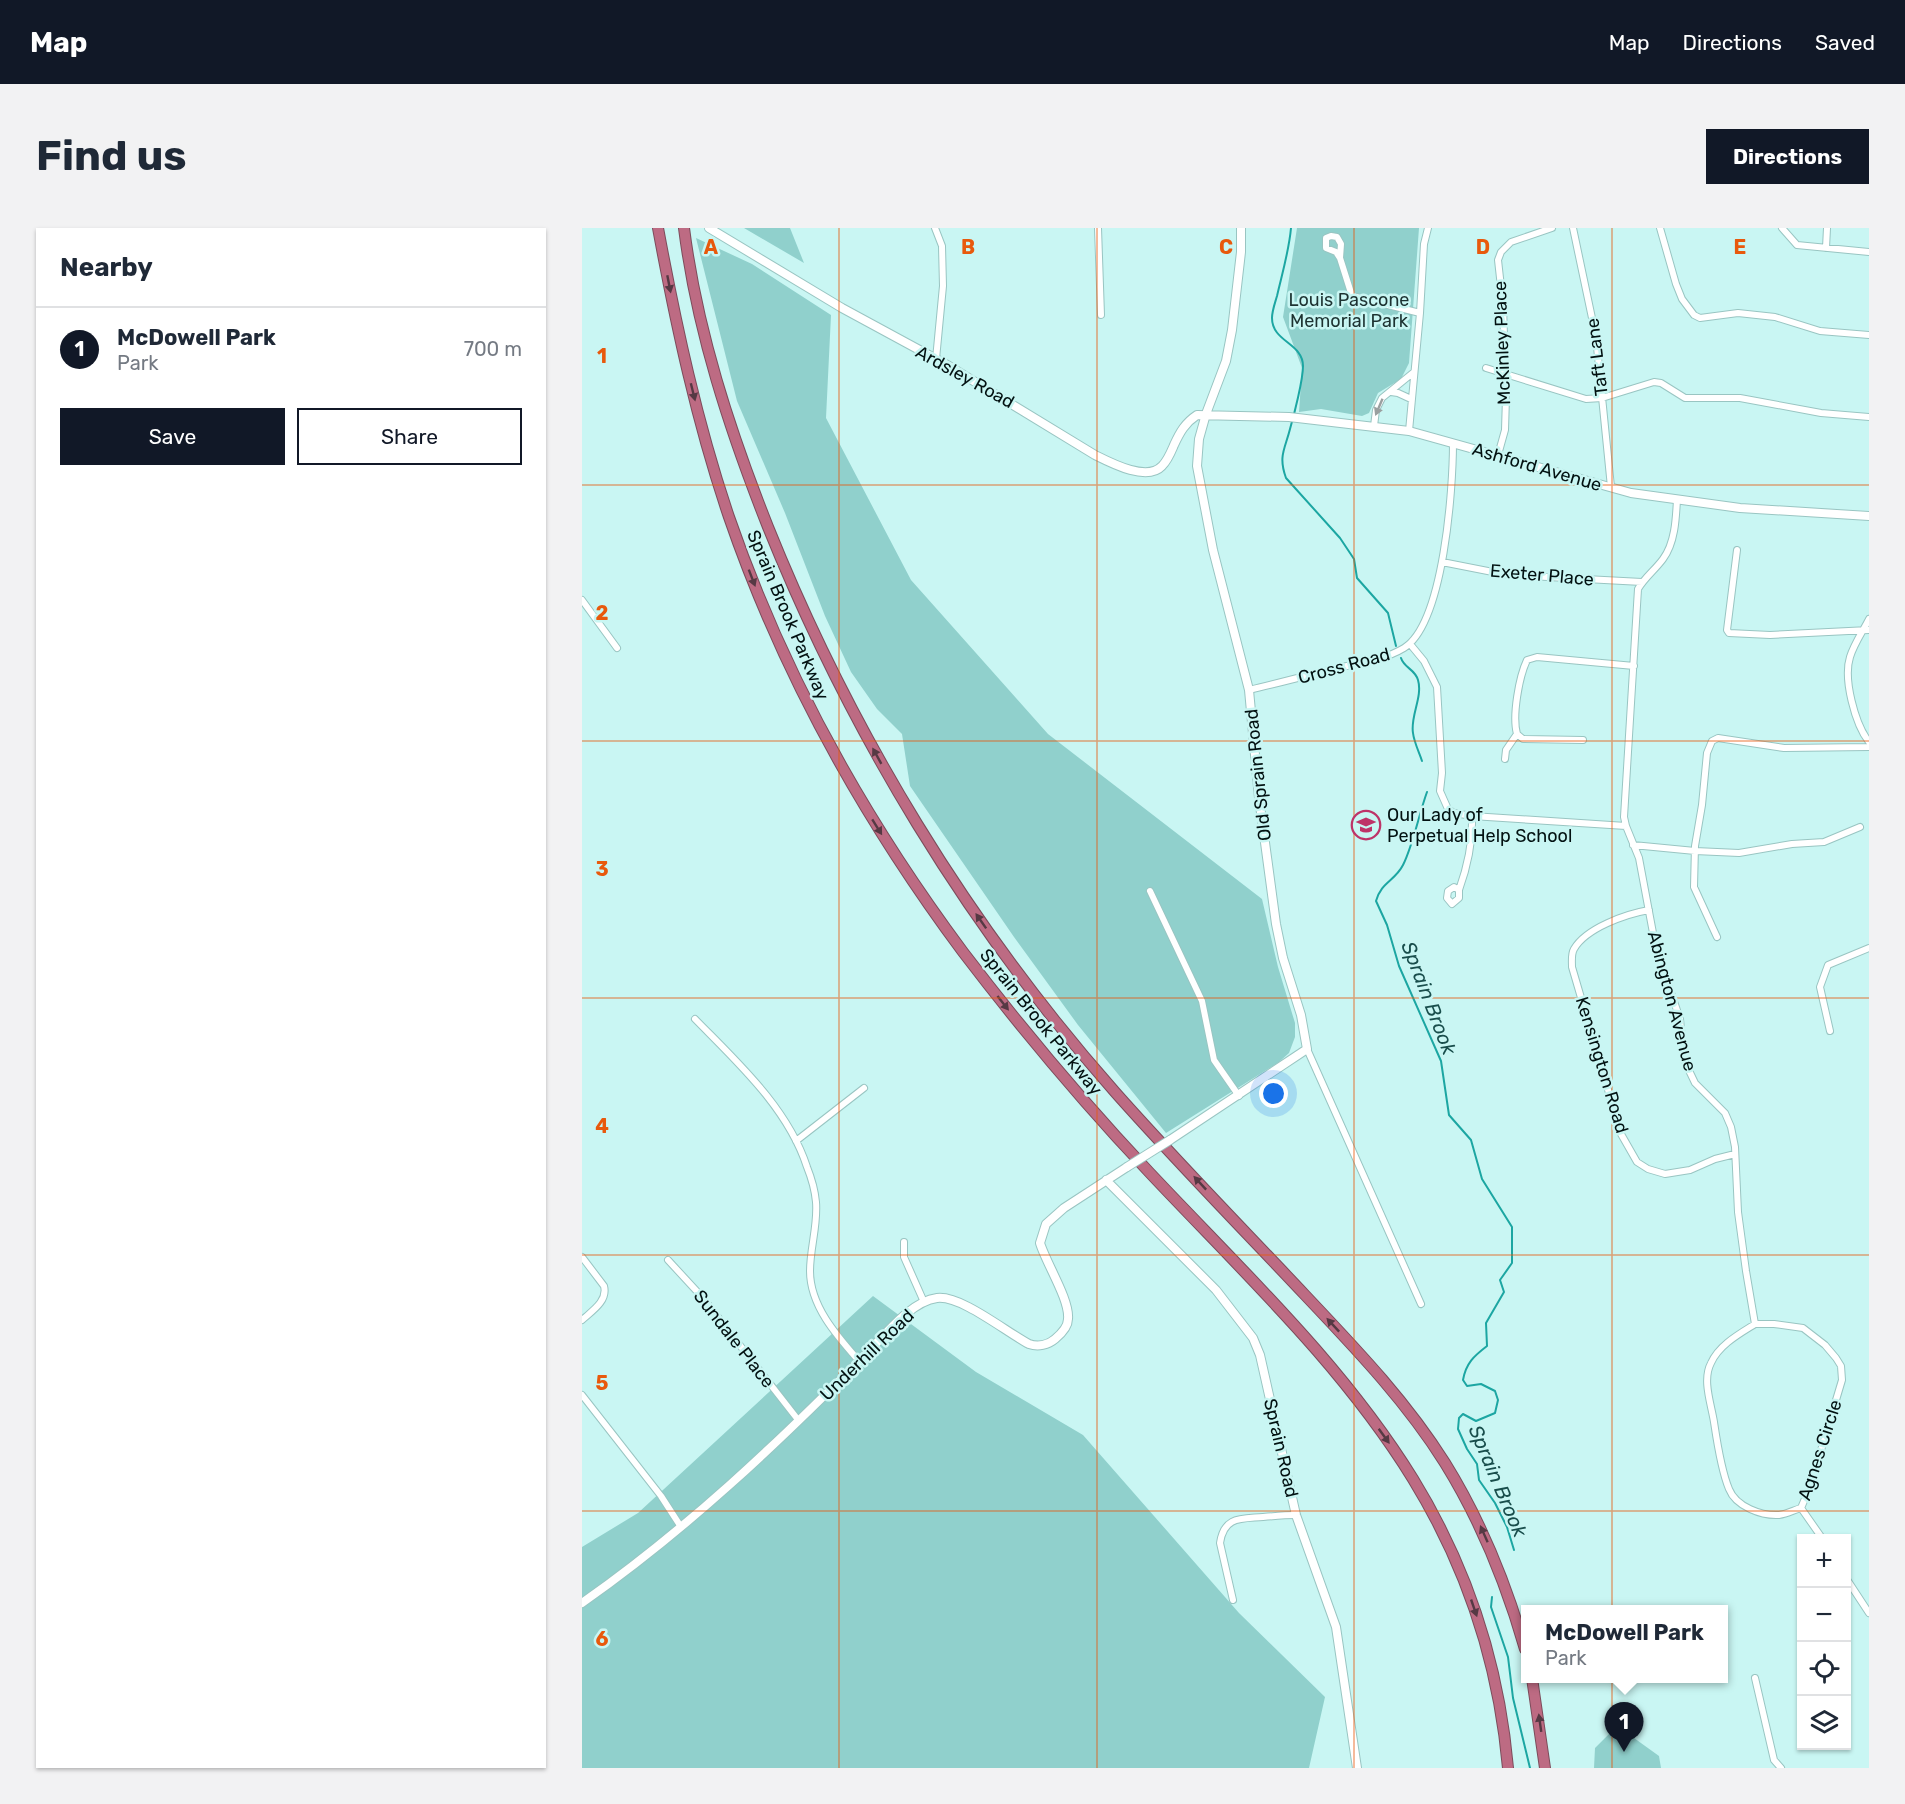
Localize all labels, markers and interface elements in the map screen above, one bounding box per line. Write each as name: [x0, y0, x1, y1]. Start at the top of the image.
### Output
text: Map: [30, 26, 87, 59]
text: Map: [1609, 30, 1650, 55]
text: Directions: [1683, 30, 1782, 55]
text: Saved: [1815, 30, 1875, 55]
button: Directions: [1706, 129, 1869, 184]
text: Find us: [36, 131, 187, 181]
text: A: [704, 235, 719, 259]
text: B: [961, 235, 975, 259]
text: C: [1219, 235, 1233, 259]
text: D: [1476, 235, 1490, 259]
text: E: [1734, 235, 1746, 259]
text: Nearby: [60, 252, 153, 283]
one-way arrow: [665, 275, 674, 294]
street label: McKinley Place: [1489, 281, 1515, 405]
park label: Louis Pascone Memorial Park: [1289, 289, 1409, 332]
street label: Taft Lane: [1581, 317, 1613, 397]
text: McDowell Park: [117, 324, 276, 351]
text: 1: [75, 337, 84, 361]
text: 700 m: [464, 337, 522, 361]
street label: Ardsley Road: [912, 341, 1018, 413]
text: 1: [597, 344, 607, 368]
text: Park: [117, 351, 159, 375]
one-way arrow: [689, 383, 699, 402]
one-way arrow: [1374, 399, 1384, 417]
button: Save: [60, 408, 285, 465]
button: Share: [297, 408, 522, 465]
street label: Ashford Avenue: [1470, 438, 1604, 496]
street label: Sprain Brook Parkway: [742, 527, 834, 703]
street label: Exeter Place: [1489, 560, 1595, 590]
one-way arrow: [748, 569, 757, 587]
text: 2: [596, 601, 609, 625]
street label: Cross Road: [1296, 643, 1392, 689]
street label: Old Sprain Road: [1240, 708, 1276, 842]
one-way arrow: [872, 747, 882, 764]
place label: Our Lady of Perpetual Help School: [1387, 804, 1572, 847]
school or university icon: Our Lady of Perpetual Help School: [1350, 809, 1382, 841]
one-way arrow: [871, 819, 882, 835]
text: 3: [595, 857, 609, 881]
one-way arrow: [975, 913, 987, 929]
street label: Abington Avenue: [1643, 929, 1701, 1073]
water label: Sprain Brook: [1396, 938, 1462, 1059]
street label: Sprain Brook Parkway: [975, 944, 1107, 1100]
street label: Kensington Road: [1571, 994, 1633, 1136]
one-way arrow: [996, 995, 1008, 1010]
your location: [1259, 1079, 1288, 1108]
text: 4: [595, 1114, 609, 1138]
one-way arrow: [1193, 1177, 1207, 1191]
street label: Sundale Place: [689, 1286, 779, 1392]
street label: Underhill Road: [815, 1305, 919, 1405]
one-way arrow: [1327, 1318, 1341, 1332]
text: 5: [596, 1371, 609, 1395]
street label: Sprain Road: [1259, 1396, 1303, 1500]
street label: Agnes Circle: [1793, 1397, 1847, 1503]
water label: Sprain Brook: [1464, 1421, 1533, 1541]
one-way arrow: [1377, 1428, 1389, 1443]
one-way arrow: [1479, 1526, 1488, 1543]
map controls: [1797, 1534, 1851, 1750]
button: +: [1797, 1534, 1851, 1588]
button: −: [1797, 1588, 1851, 1642]
one-way arrow: [1470, 1599, 1479, 1617]
popup: [1521, 1605, 1728, 1683]
text: McDowell Park: [1545, 1619, 1704, 1646]
text: 6: [595, 1627, 609, 1651]
button: locate: [1797, 1642, 1851, 1696]
text: Park: [1545, 1646, 1587, 1670]
button: layers: [1797, 1696, 1851, 1750]
pin: 1: [1604, 1702, 1644, 1752]
one-way arrow: [1535, 1713, 1544, 1732]

